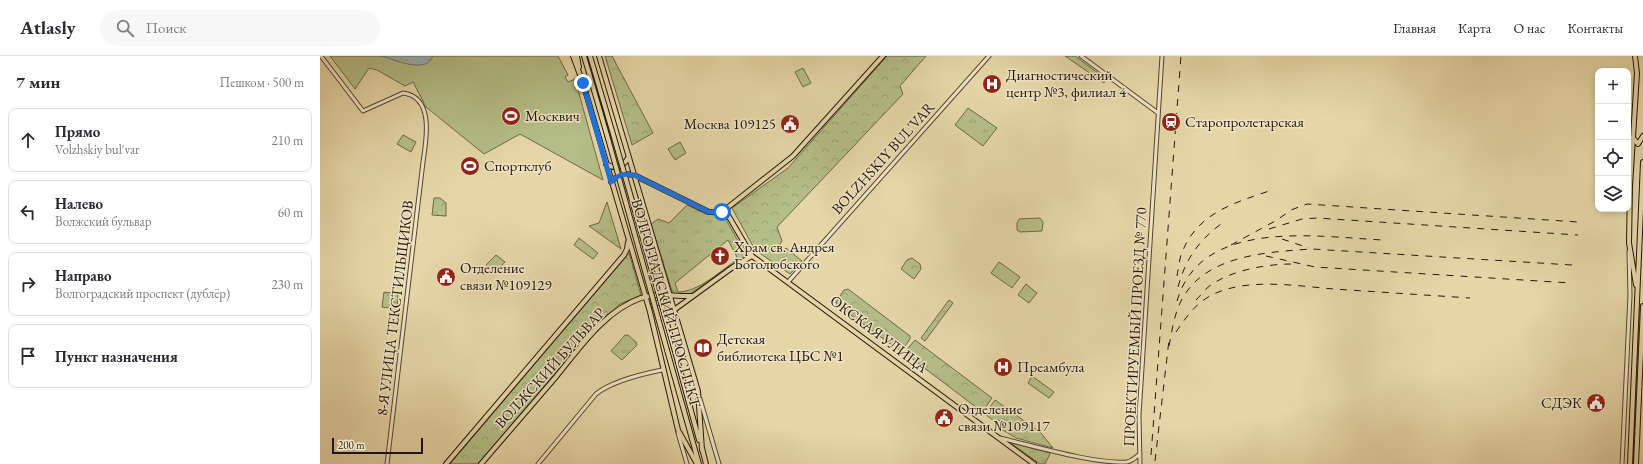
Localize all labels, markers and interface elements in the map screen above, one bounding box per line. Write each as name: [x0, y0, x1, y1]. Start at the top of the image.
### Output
search box: [100, 10, 380, 46]
text: Atlasly: [20, 15, 76, 40]
icon: search: [114, 17, 136, 39]
text: Поиск: [146, 18, 187, 37]
text: Главная: [1393, 19, 1436, 37]
text: Карта: [1458, 19, 1491, 37]
text: О нас: [1513, 19, 1545, 37]
text: Контакты: [1567, 19, 1623, 37]
place label: Диагностический центр №3, филиал 4: [1006, 65, 1127, 101]
map controls: [1595, 68, 1631, 212]
button: +: [1595, 68, 1631, 104]
text: 7 мин: [16, 71, 60, 93]
hospital icon: Диагностический центр №3, филиал 4: [981, 73, 1003, 95]
text: Пешком · 500 m: [220, 74, 304, 91]
route end: [574, 74, 592, 92]
street label: BOLZHSKIY BUL'VAR: [827, 97, 938, 218]
button: −: [1595, 104, 1631, 140]
sports icon: Москвич: [500, 105, 522, 127]
place label: Москвич: [525, 106, 580, 125]
station icon: Старопролетарская: [1160, 111, 1182, 133]
place label: Старопролетарская: [1185, 112, 1304, 131]
public building icon: Москва 109125: [779, 113, 801, 135]
place label: Москва 109125: [684, 114, 776, 133]
text: Прямо: [55, 122, 100, 141]
icon: ahead: [17, 129, 39, 151]
text: 210 m: [272, 132, 303, 149]
button: locate: [1595, 140, 1631, 176]
text: Volzhskiy bul'var: [55, 141, 139, 158]
sports icon: Спортклуб: [459, 155, 481, 177]
place label: Спортклуб: [484, 156, 552, 175]
button: layers: [1595, 176, 1631, 212]
text: Налево: [55, 194, 103, 213]
street label: ВОЛГОГРАДСКИЙ ПРОСПЕКТ: [628, 196, 706, 410]
street label: 8-Я УЛИЦА ТЕКСТИЛЬЩИКОВ: [372, 199, 417, 417]
icon: left: [17, 201, 39, 223]
route start: [713, 203, 731, 221]
text: 60 m: [278, 204, 303, 221]
street label: ПРОЕКТИРУЕМЫЙ ПРОЕЗД № 770: [1119, 207, 1150, 447]
text: Волжский бульвар: [55, 213, 151, 230]
place label: Храм св. Андрея Боголюбского: [733, 237, 835, 273]
church icon: Храм св. Андрея Боголюбского: [709, 245, 731, 267]
place label: Отделение связи №109129: [460, 258, 552, 294]
text: Направо: [55, 266, 112, 285]
public building icon: Отделение связи №109129: [435, 266, 457, 288]
icon: right: [17, 273, 39, 295]
text: 230 m: [272, 276, 303, 293]
text: Волгоградский проспект (дублёр): [55, 285, 230, 302]
street label: ОКСКАЯ УЛИЦА: [826, 291, 933, 377]
street label: ВОЛЖСКИЙ БУЛЬВАР: [490, 303, 609, 432]
place label: Детская библиотека ЦБС №1: [717, 329, 844, 365]
library icon: Детская библиотека ЦБС №1: [692, 337, 714, 359]
icon: arrive: [17, 345, 39, 367]
text: Пункт назначения: [55, 347, 178, 366]
hospital icon: Преамбула: [992, 356, 1014, 378]
place label: Преамбула: [1017, 357, 1085, 376]
public building icon: СДЭК: [1585, 392, 1607, 414]
place label: СДЭК: [1541, 393, 1582, 412]
place label: Отделение связи №109117: [958, 399, 1051, 435]
public building icon: Отделение связи №109117: [933, 407, 955, 429]
scale bar: [332, 436, 423, 455]
text: 200 m: [338, 438, 365, 452]

